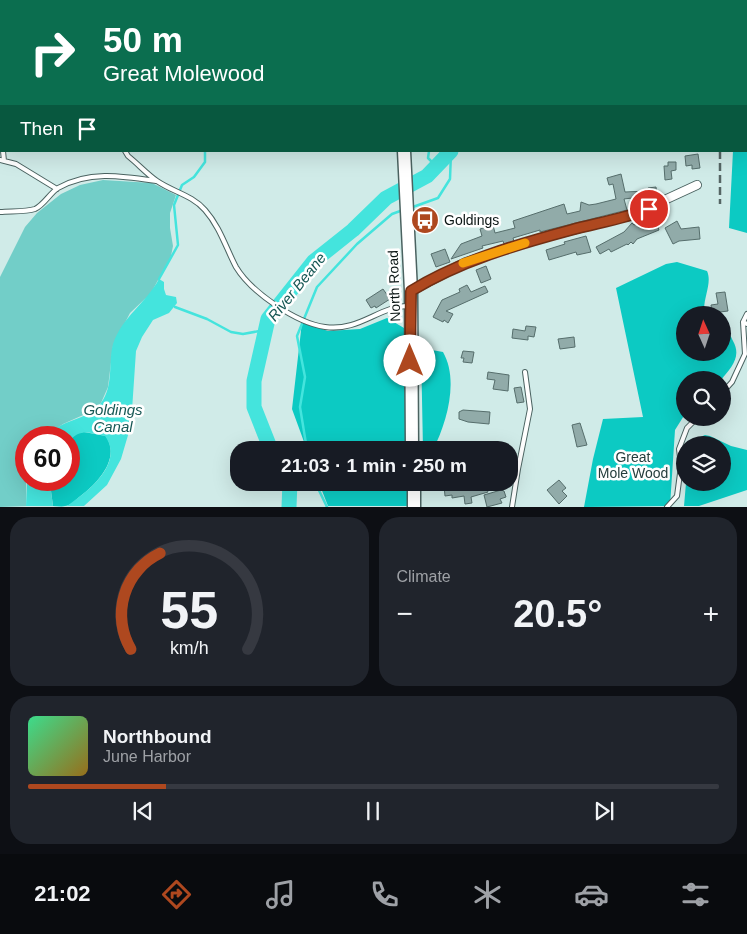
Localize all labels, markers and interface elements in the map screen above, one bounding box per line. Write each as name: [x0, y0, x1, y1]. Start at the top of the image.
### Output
icon: right: [20, 20, 85, 85]
text: 50 m: [103, 20, 183, 59]
text: Great Molewood: [103, 61, 264, 86]
icon: arrive: [73, 115, 101, 143]
text: Then: [20, 118, 63, 139]
pin: [628, 188, 670, 230]
icon: arrive: [635, 195, 663, 223]
bus stop icon: Goldings: [410, 205, 440, 235]
place label: Goldings: [444, 212, 499, 228]
water label: River Beane: [264, 249, 329, 324]
street label: North Road: [385, 250, 403, 322]
north arrow: [676, 306, 731, 361]
map controls: [676, 306, 731, 491]
position arrow: [383, 334, 435, 386]
button: search: [676, 371, 731, 426]
water label: Goldings Canal: [83, 401, 143, 435]
speed limit sign: 60: [15, 426, 80, 491]
button: layers: [676, 436, 731, 491]
park label: Great Mole Wood: [598, 449, 668, 481]
text: 21:03 · 1 min · 250 m: [281, 455, 467, 476]
text: Climate: [397, 568, 451, 585]
text: 55: [160, 581, 218, 639]
text: 20.5°: [513, 593, 602, 635]
text: −: [397, 598, 413, 629]
text: +: [703, 598, 719, 629]
text: km/h: [170, 638, 209, 658]
text: Northbound: [103, 726, 212, 747]
text: June Harbor: [103, 748, 191, 765]
icon: previous: [129, 797, 157, 825]
icon: pause: [359, 797, 387, 825]
icon: next: [590, 797, 618, 825]
icon: directions: [159, 877, 194, 912]
icon: music: [263, 877, 298, 912]
icon: phone: [367, 877, 402, 912]
icon: climate: [470, 877, 505, 912]
icon: car: [574, 877, 609, 912]
icon: filters: [678, 877, 713, 912]
text: 21:02: [34, 881, 91, 906]

